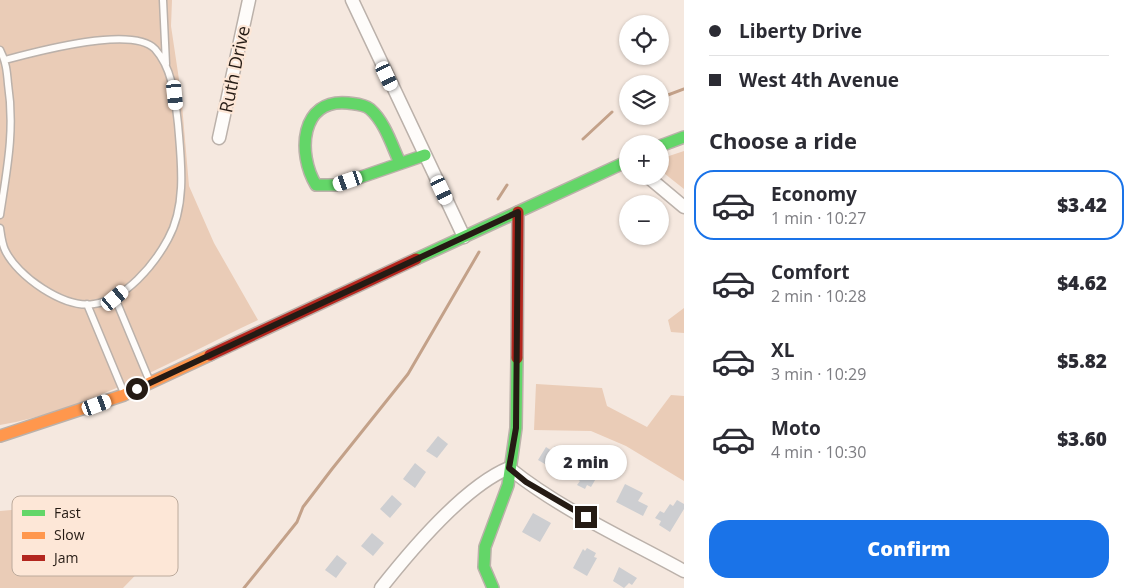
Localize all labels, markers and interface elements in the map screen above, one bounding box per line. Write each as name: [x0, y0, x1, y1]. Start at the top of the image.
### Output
map controls: [619, 15, 669, 245]
button: locate: [619, 15, 669, 65]
text: Liberty Drive: [739, 18, 862, 44]
street label: Ruth Drive: [213, 23, 255, 115]
car: [373, 59, 400, 93]
text: West 4th Avenue: [739, 67, 899, 93]
button: layers: [619, 75, 669, 125]
car: [165, 79, 184, 111]
text: Choose a ride: [709, 125, 857, 155]
button: +: [619, 135, 669, 185]
car: [331, 169, 364, 193]
car: [428, 173, 455, 207]
text: Economy: [771, 181, 857, 207]
icon: car: [711, 183, 756, 228]
text: $3.42: [1057, 192, 1107, 218]
button: −: [619, 195, 669, 245]
text: 1 min · 10:27: [771, 207, 866, 229]
text: Comfort: [771, 259, 850, 285]
icon: car: [711, 261, 756, 306]
text: $4.62: [1057, 270, 1107, 296]
car: [98, 283, 131, 313]
text: 2 min · 10:28: [771, 285, 866, 307]
text: XL: [771, 337, 794, 363]
icon: car: [711, 339, 756, 384]
text: $5.82: [1057, 348, 1107, 374]
text: 3 min · 10:29: [771, 363, 866, 385]
route start: [126, 378, 148, 400]
car: [80, 393, 113, 417]
text: Moto: [771, 415, 821, 441]
icon: car: [711, 417, 756, 462]
text: $3.60: [1057, 426, 1107, 452]
text: 4 min · 10:30: [771, 441, 866, 463]
callout: 2 min: [545, 444, 627, 480]
text: 2 min: [563, 451, 609, 473]
legend: [12, 496, 178, 576]
text: Fast: [54, 503, 81, 522]
route end: [575, 506, 597, 528]
button: Confirm: [709, 520, 1109, 578]
text: Slow: [54, 525, 85, 544]
text: Jam: [52, 548, 79, 567]

